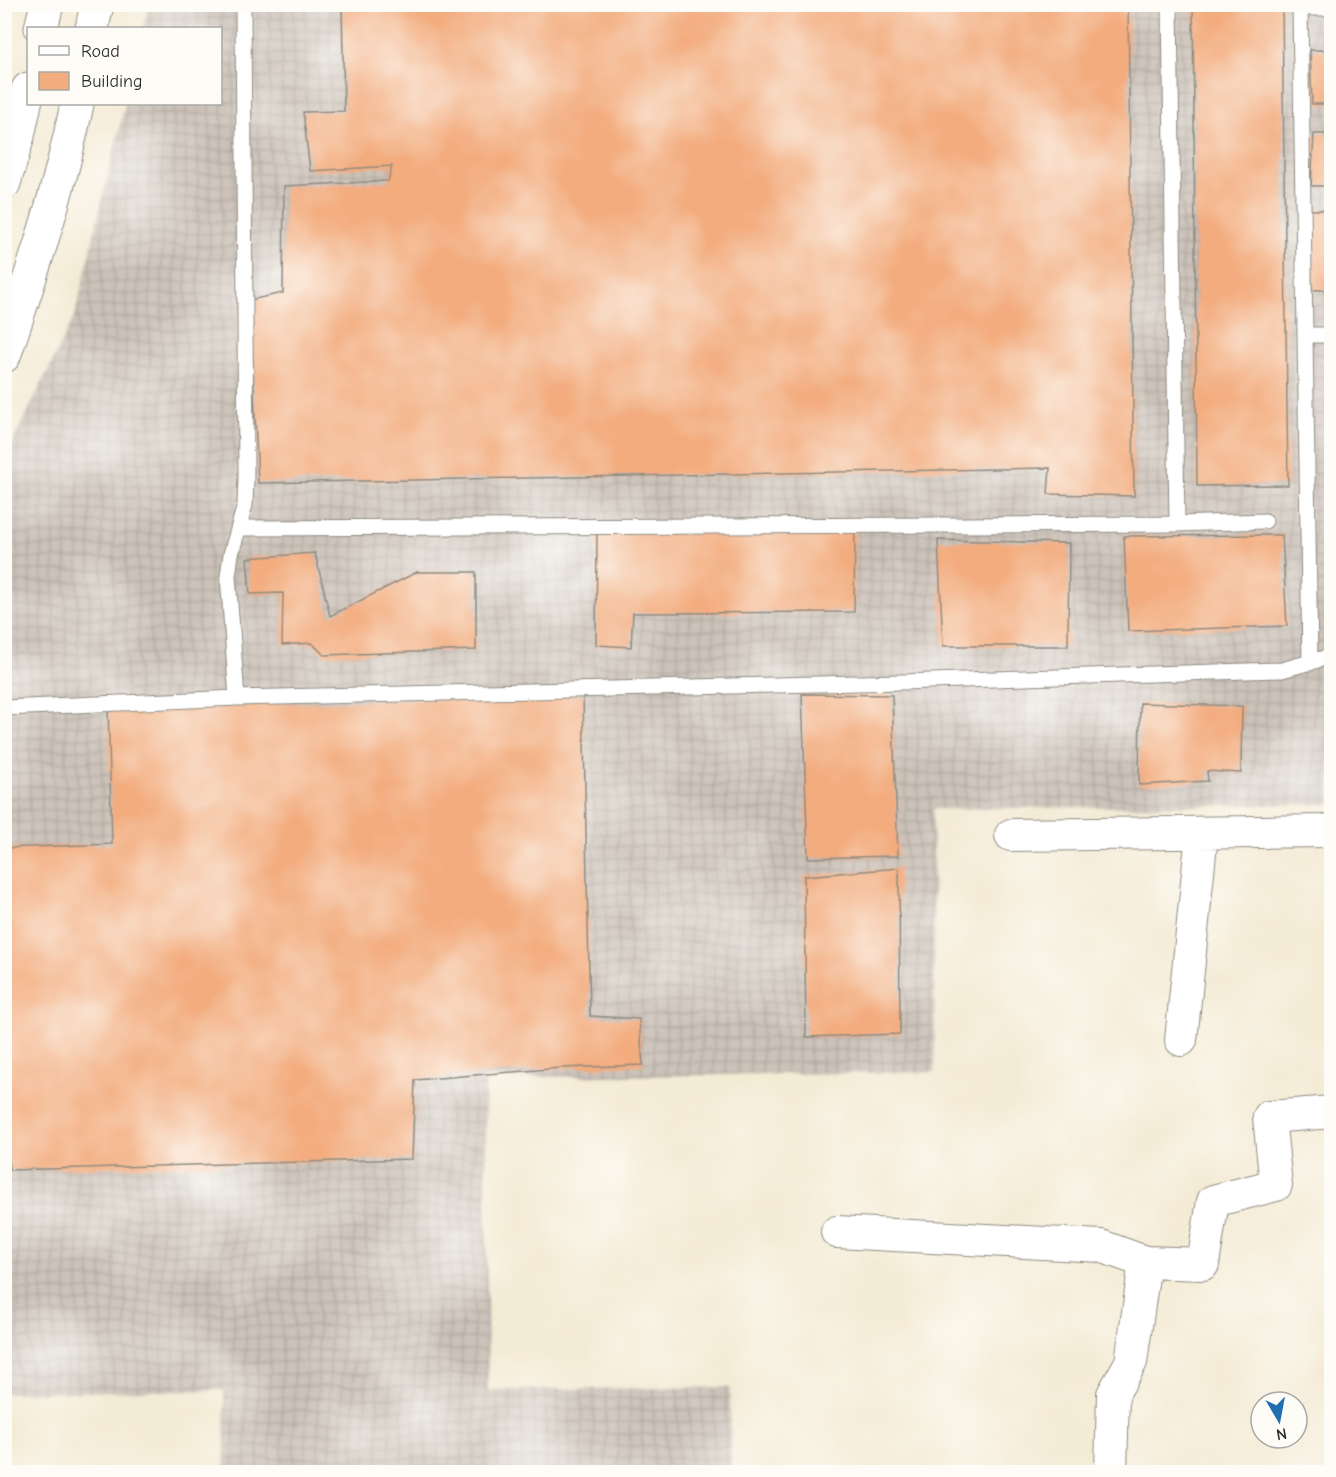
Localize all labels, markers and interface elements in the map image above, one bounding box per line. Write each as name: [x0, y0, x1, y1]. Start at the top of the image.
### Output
legend: [27, 27, 222, 105]
text: Road: [81, 41, 120, 62]
text: Building: [81, 71, 143, 92]
north arrow: [1249, 1390, 1309, 1450]
text: N: [1275, 1424, 1288, 1444]

